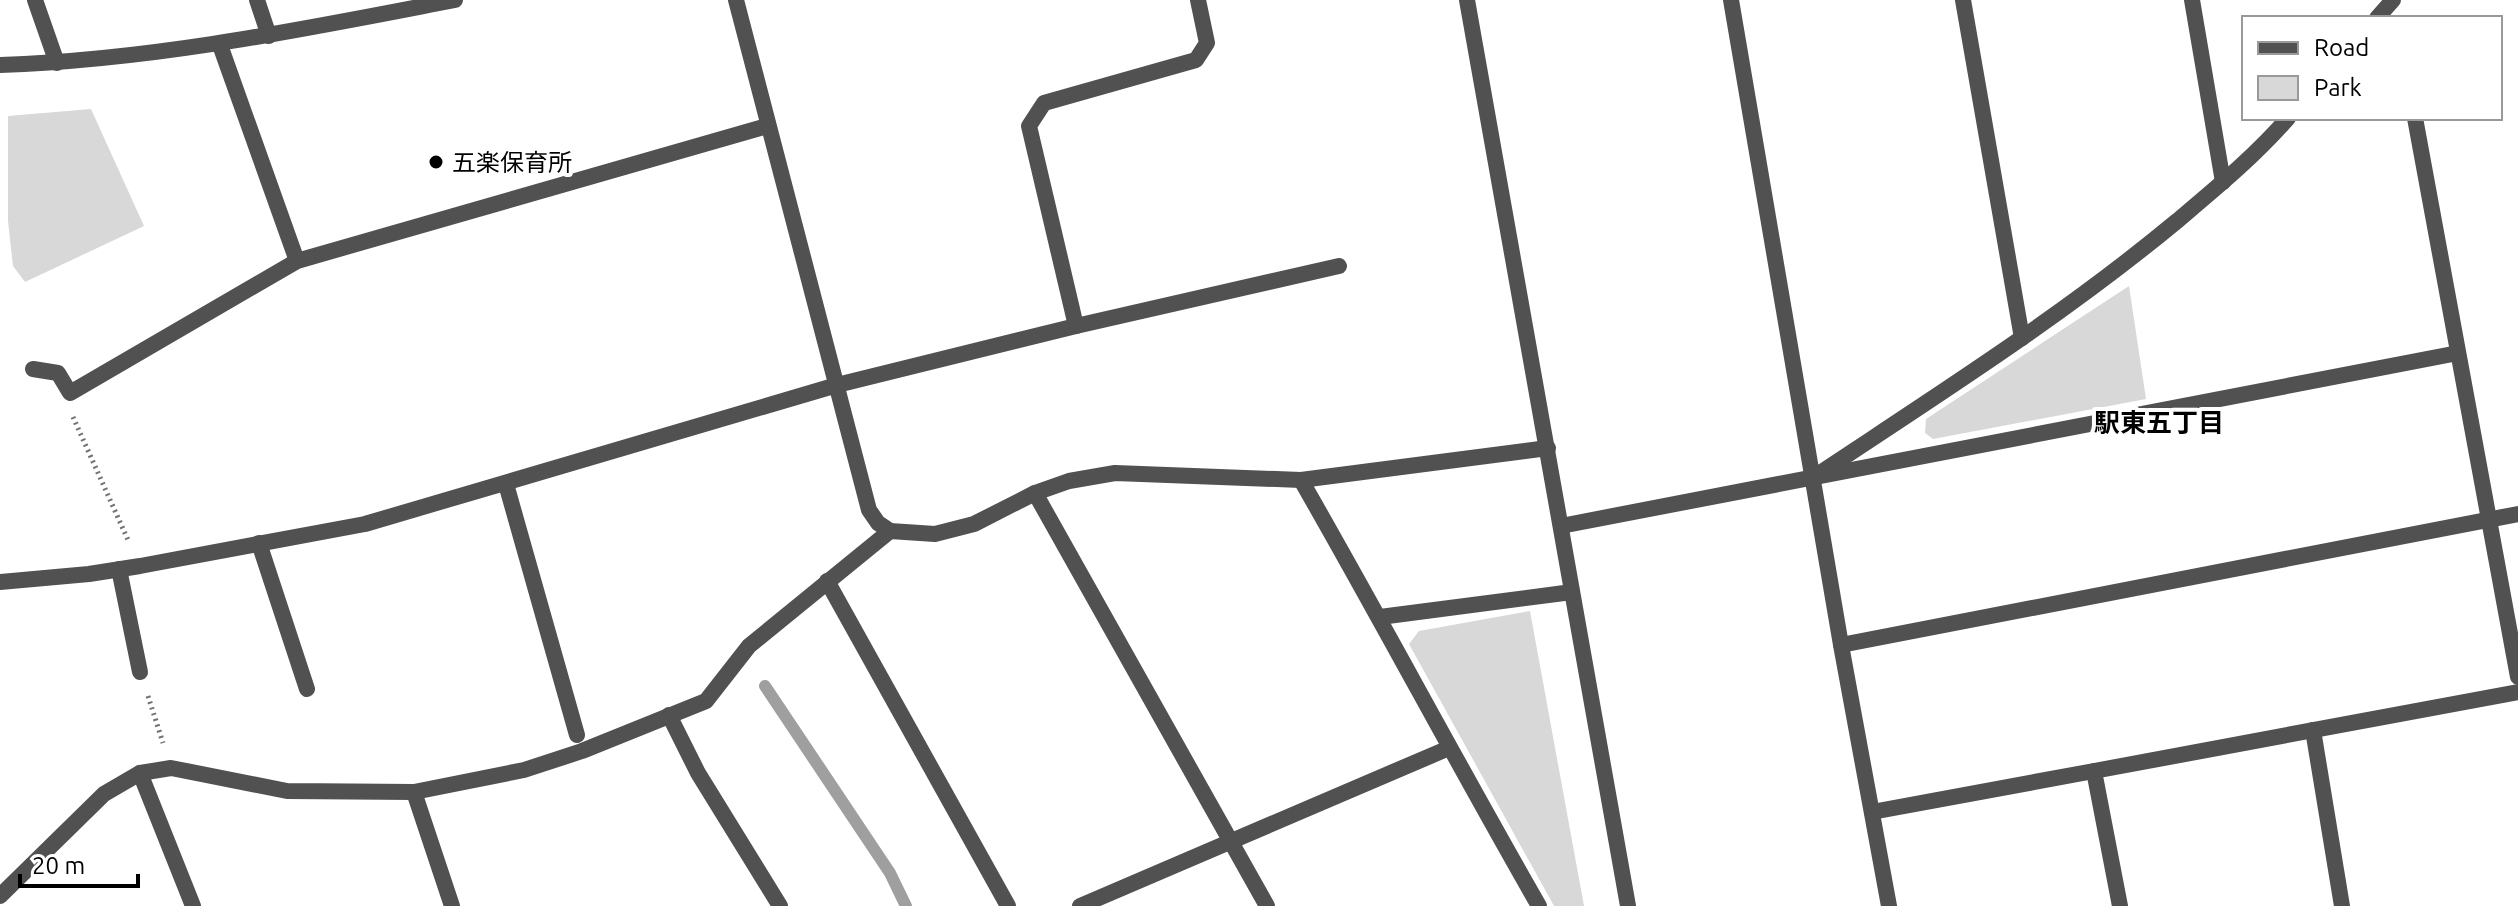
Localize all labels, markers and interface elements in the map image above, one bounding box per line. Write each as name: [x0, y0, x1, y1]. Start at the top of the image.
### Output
legend: [2242, 16, 2502, 120]
text: Road: [2314, 34, 2369, 61]
text: Park: [2314, 74, 2362, 101]
place label: 五楽保育所: [452, 149, 572, 176]
marker: 五楽保育所: [427, 153, 445, 171]
district label: 駅東五丁目: [2094, 408, 2224, 437]
scale bar: [20, 838, 138, 888]
text: 20 m: [32, 852, 85, 879]

